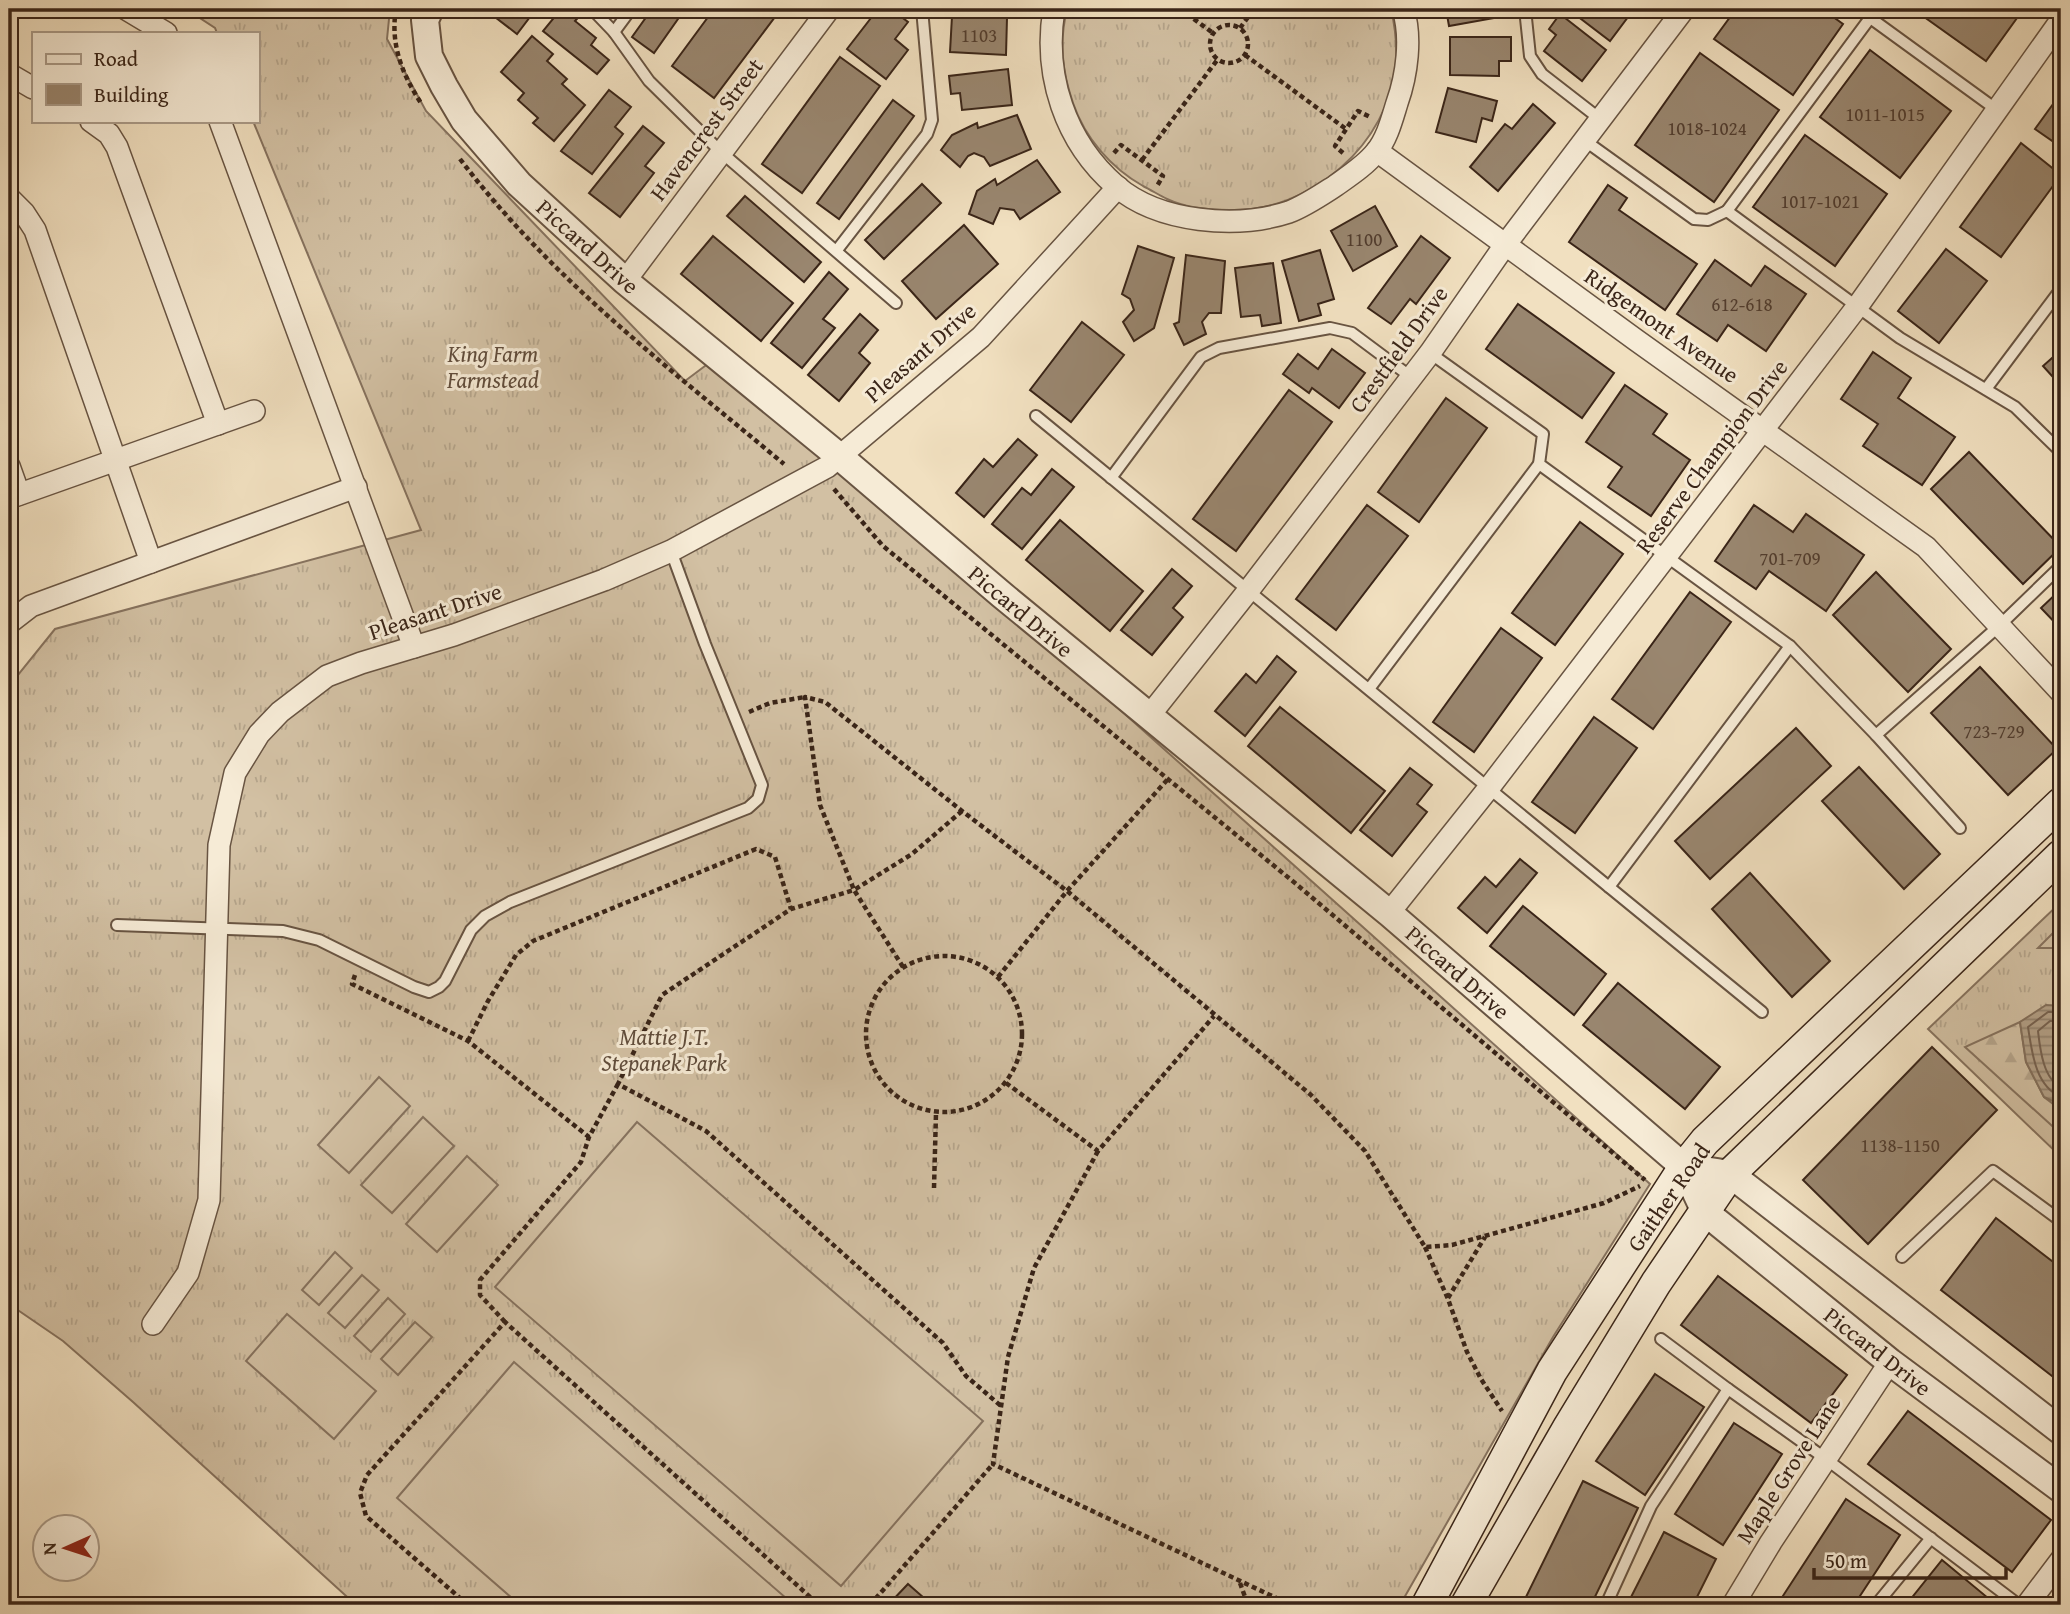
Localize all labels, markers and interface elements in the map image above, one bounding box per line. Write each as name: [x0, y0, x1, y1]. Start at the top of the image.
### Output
house number: 1103: [961, 21, 997, 49]
legend: [32, 32, 259, 122]
text: Road: [94, 43, 139, 74]
street label: Havencrest Street: [641, 51, 771, 207]
text: Building: [94, 79, 169, 110]
house number: 1011-1015: [1845, 100, 1925, 128]
house number: 1018-1024: [1667, 114, 1747, 142]
house number: 1017-1021: [1780, 187, 1860, 215]
street label: Piccard Drive: [529, 191, 647, 301]
house number: 1100: [1346, 225, 1382, 253]
street label: Ridgemont Avenue: [1578, 259, 1746, 391]
street label: Crestfield Drive: [1341, 279, 1455, 419]
house number: 612-618: [1711, 290, 1773, 318]
street label: Pleasant Drive: [857, 294, 983, 410]
park label: King Farm Farmstead: [446, 337, 539, 396]
street label: Reserve Champion Drive: [1627, 352, 1795, 560]
house number: 701-709: [1759, 544, 1821, 572]
street label: Piccard Drive: [961, 557, 1081, 665]
street label: Pleasant Drive: [364, 574, 506, 648]
house number: 723-729: [1963, 717, 2025, 745]
street label: Piccard Drive: [1399, 917, 1517, 1027]
park label: Mattie J.T. Stepanek Park: [601, 1020, 727, 1079]
house number: 1138-1150: [1860, 1131, 1940, 1159]
street label: Gaither Road: [1619, 1136, 1718, 1258]
street label: Piccard Drive: [1817, 1299, 1939, 1403]
street label: Maple Grove Lane: [1728, 1388, 1848, 1550]
north arrow: [32, 1512, 102, 1582]
scale bar: [1814, 1537, 2007, 1581]
text: N: [35, 1542, 63, 1556]
text: 50 m: [1825, 1545, 1867, 1576]

